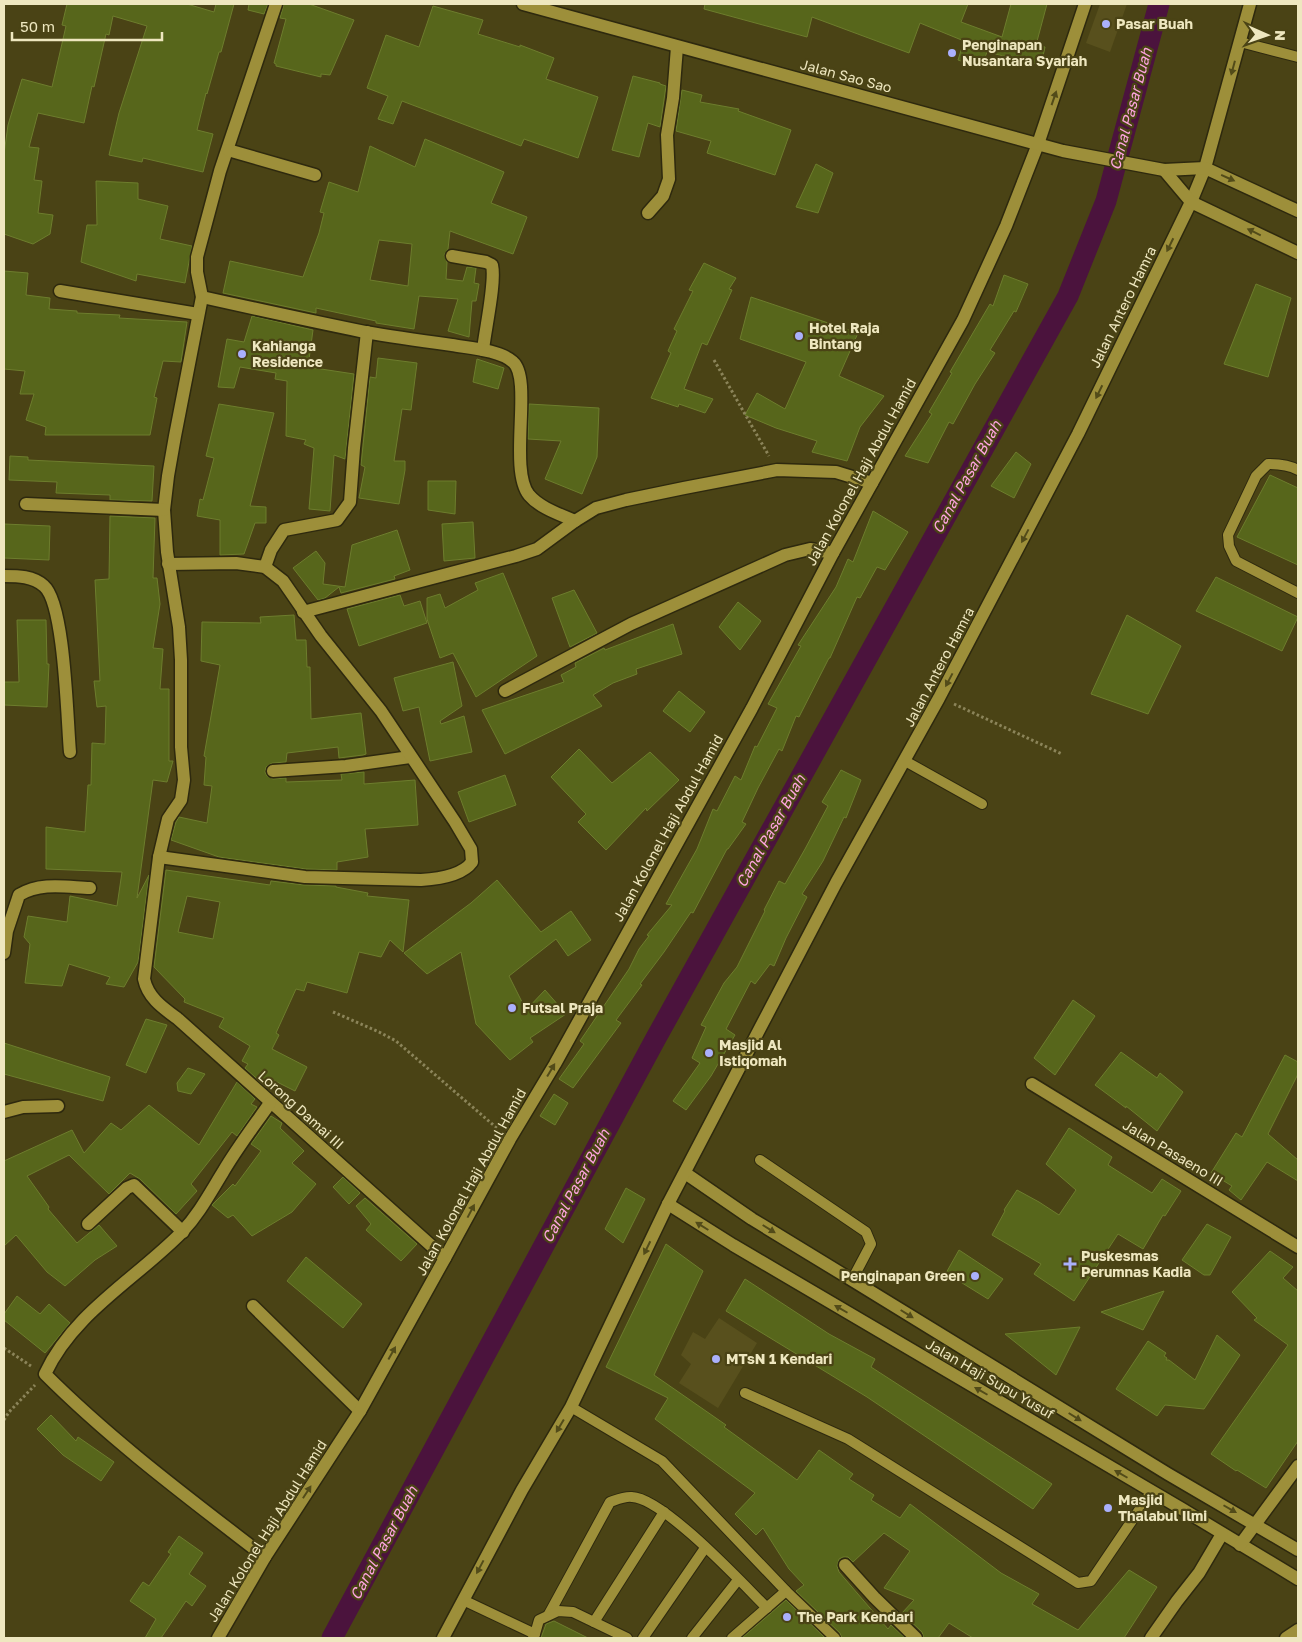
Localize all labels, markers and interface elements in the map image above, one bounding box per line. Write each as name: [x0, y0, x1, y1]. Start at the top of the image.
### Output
scale bar: [12, 10, 162, 42]
north arrow: [1242, 10, 1292, 60]
place label: Pasar Buah: [1116, 15, 1193, 32]
text: 50 m: [20, 17, 55, 35]
marker: Pasar Buah: [1100, 18, 1112, 30]
text: N: [1272, 30, 1289, 41]
place label: Penginapan Nusantara Syariah: [962, 36, 1087, 69]
water label: Canal Pasar Buah: [1105, 45, 1155, 172]
marker: Penginapan Nusantara Syariah: [946, 47, 958, 59]
street label: Jalan Sao Sao: [798, 55, 894, 96]
one-way arrow: [1229, 60, 1237, 75]
one-way arrow: [1050, 90, 1058, 105]
one-way arrow: [1221, 174, 1235, 182]
one-way arrow: [1247, 228, 1261, 236]
one-way arrow: [1165, 238, 1174, 253]
street label: Jalan Antero Hamra: [1086, 243, 1159, 370]
place label: Hotel Raja Bintang: [809, 319, 880, 352]
marker: Hotel Raja Bintang: [793, 330, 805, 342]
place label: Kahianga Residence: [252, 337, 323, 370]
marker: Kahianga Residence: [236, 348, 248, 360]
street label: Jalan Kolonel Haji Abdul Hamid: [802, 375, 919, 568]
one-way arrow: [1094, 384, 1103, 399]
water label: Canal Pasar Buah: [928, 416, 1005, 536]
one-way arrow: [1021, 529, 1029, 543]
street label: Jalan Antero Hamra: [900, 604, 977, 730]
one-way arrow: [945, 673, 953, 687]
street label: Jalan Kolonel Haji Abdul Hamid: [609, 731, 726, 924]
water label: Canal Pasar Buah: [732, 770, 809, 890]
place label: Futsal Praja: [522, 999, 603, 1016]
marker: Futsal Praja: [506, 1002, 518, 1014]
place label: Masjid Al Istiqomah: [719, 1036, 787, 1069]
marker: Masjid Al Istiqomah: [703, 1047, 715, 1059]
one-way arrow: [546, 1064, 555, 1077]
street label: Lorong Damai III: [255, 1067, 348, 1152]
street label: Jalan Kolonel Haji Abdul Hamid: [412, 1085, 529, 1278]
street label: Jalan Pasaeno III: [1120, 1116, 1227, 1189]
water label: Canal Pasar Buah: [538, 1125, 613, 1245]
one-way arrow: [466, 1205, 475, 1218]
one-way arrow: [695, 1221, 708, 1230]
one-way arrow: [762, 1224, 775, 1234]
one-way arrow: [643, 1241, 651, 1255]
place label: Puskesmas Perumnas Kadia: [1081, 1247, 1191, 1280]
marker: Puskesmas Perumnas Kadia: [1063, 1257, 1077, 1271]
place label: Penginapan Green: [841, 1267, 965, 1284]
marker: Penginapan Green: [969, 1270, 981, 1282]
one-way arrow: [835, 1304, 848, 1313]
one-way arrow: [901, 1310, 914, 1319]
street label: Jalan Haji Supu Yusuf: [923, 1335, 1057, 1422]
one-way arrow: [387, 1347, 396, 1360]
place label: MTsN 1 Kendari: [726, 1350, 832, 1367]
marker: MTsN 1 Kendari: [710, 1353, 722, 1365]
one-way arrow: [975, 1387, 988, 1396]
one-way arrow: [1069, 1413, 1082, 1422]
one-way arrow: [556, 1419, 565, 1432]
street label: Jalan Kolonel Haji Abdul Hamid: [203, 1437, 330, 1625]
one-way arrow: [1115, 1469, 1128, 1478]
water label: Canal Pasar Buah: [346, 1482, 421, 1602]
one-way arrow: [302, 1485, 312, 1499]
place label: Masjid Thalabul Ilmi: [1118, 1491, 1207, 1524]
marker: Masjid Thalabul Ilmi: [1102, 1502, 1114, 1514]
one-way arrow: [1224, 1505, 1237, 1514]
one-way arrow: [476, 1560, 485, 1574]
place label: The Park Kendari: [797, 1608, 913, 1625]
marker: The Park Kendari: [781, 1611, 793, 1623]

